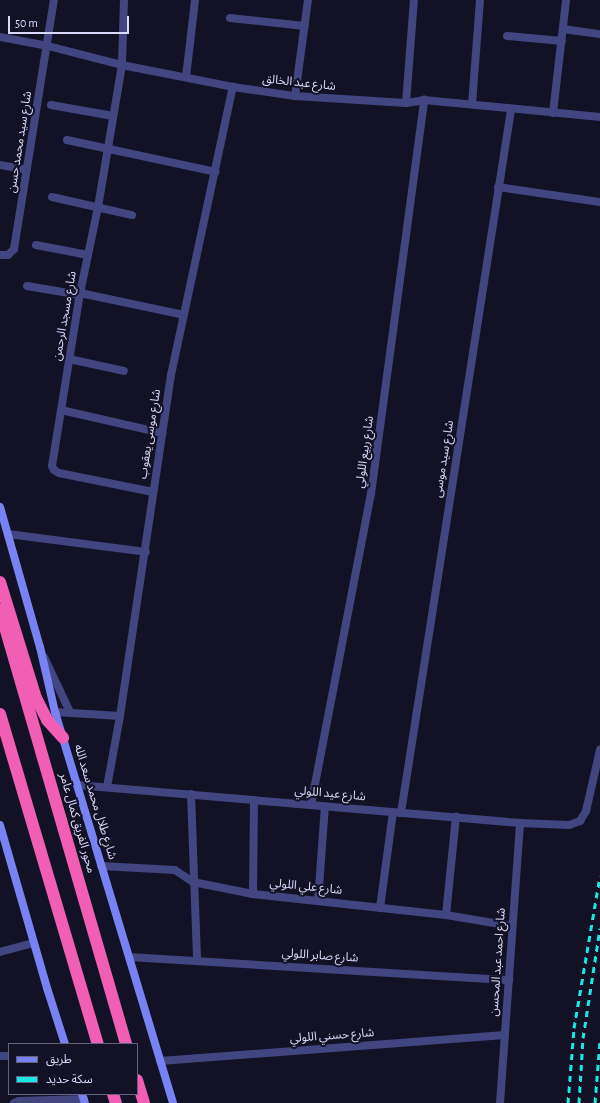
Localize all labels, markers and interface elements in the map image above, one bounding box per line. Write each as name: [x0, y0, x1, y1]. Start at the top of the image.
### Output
scale bar: [10, 8, 131, 34]
text: 50 m: [15, 17, 38, 29]
street label: شارع عبد الخالق: [262, 72, 336, 94]
street label: شارع سيد محمد حسن: [5, 90, 35, 194]
street label: شارع مسجد الرحمن: [50, 270, 80, 362]
street label: شارع موسى يعقوب: [136, 388, 164, 480]
street label: شارع ربيع اللولي: [353, 415, 377, 489]
street label: شارع سيد موسى: [431, 419, 457, 499]
street label: شارع طلال محمد سعد الله: [71, 743, 119, 861]
street label: محور الفريق كمال عامر: [56, 771, 98, 875]
street label: شارع عيد اللولي: [294, 784, 366, 804]
street label: شارع علي اللولي: [269, 876, 343, 898]
street label: شارع احمد عبد المحسن: [487, 907, 509, 1017]
street label: شارع صابر اللولي: [281, 946, 359, 966]
street label: شارع حسني اللولي: [289, 1026, 375, 1046]
legend: [8, 1043, 138, 1095]
text: طريق: [46, 1053, 72, 1065]
text: سكة حديد: [46, 1073, 93, 1085]

